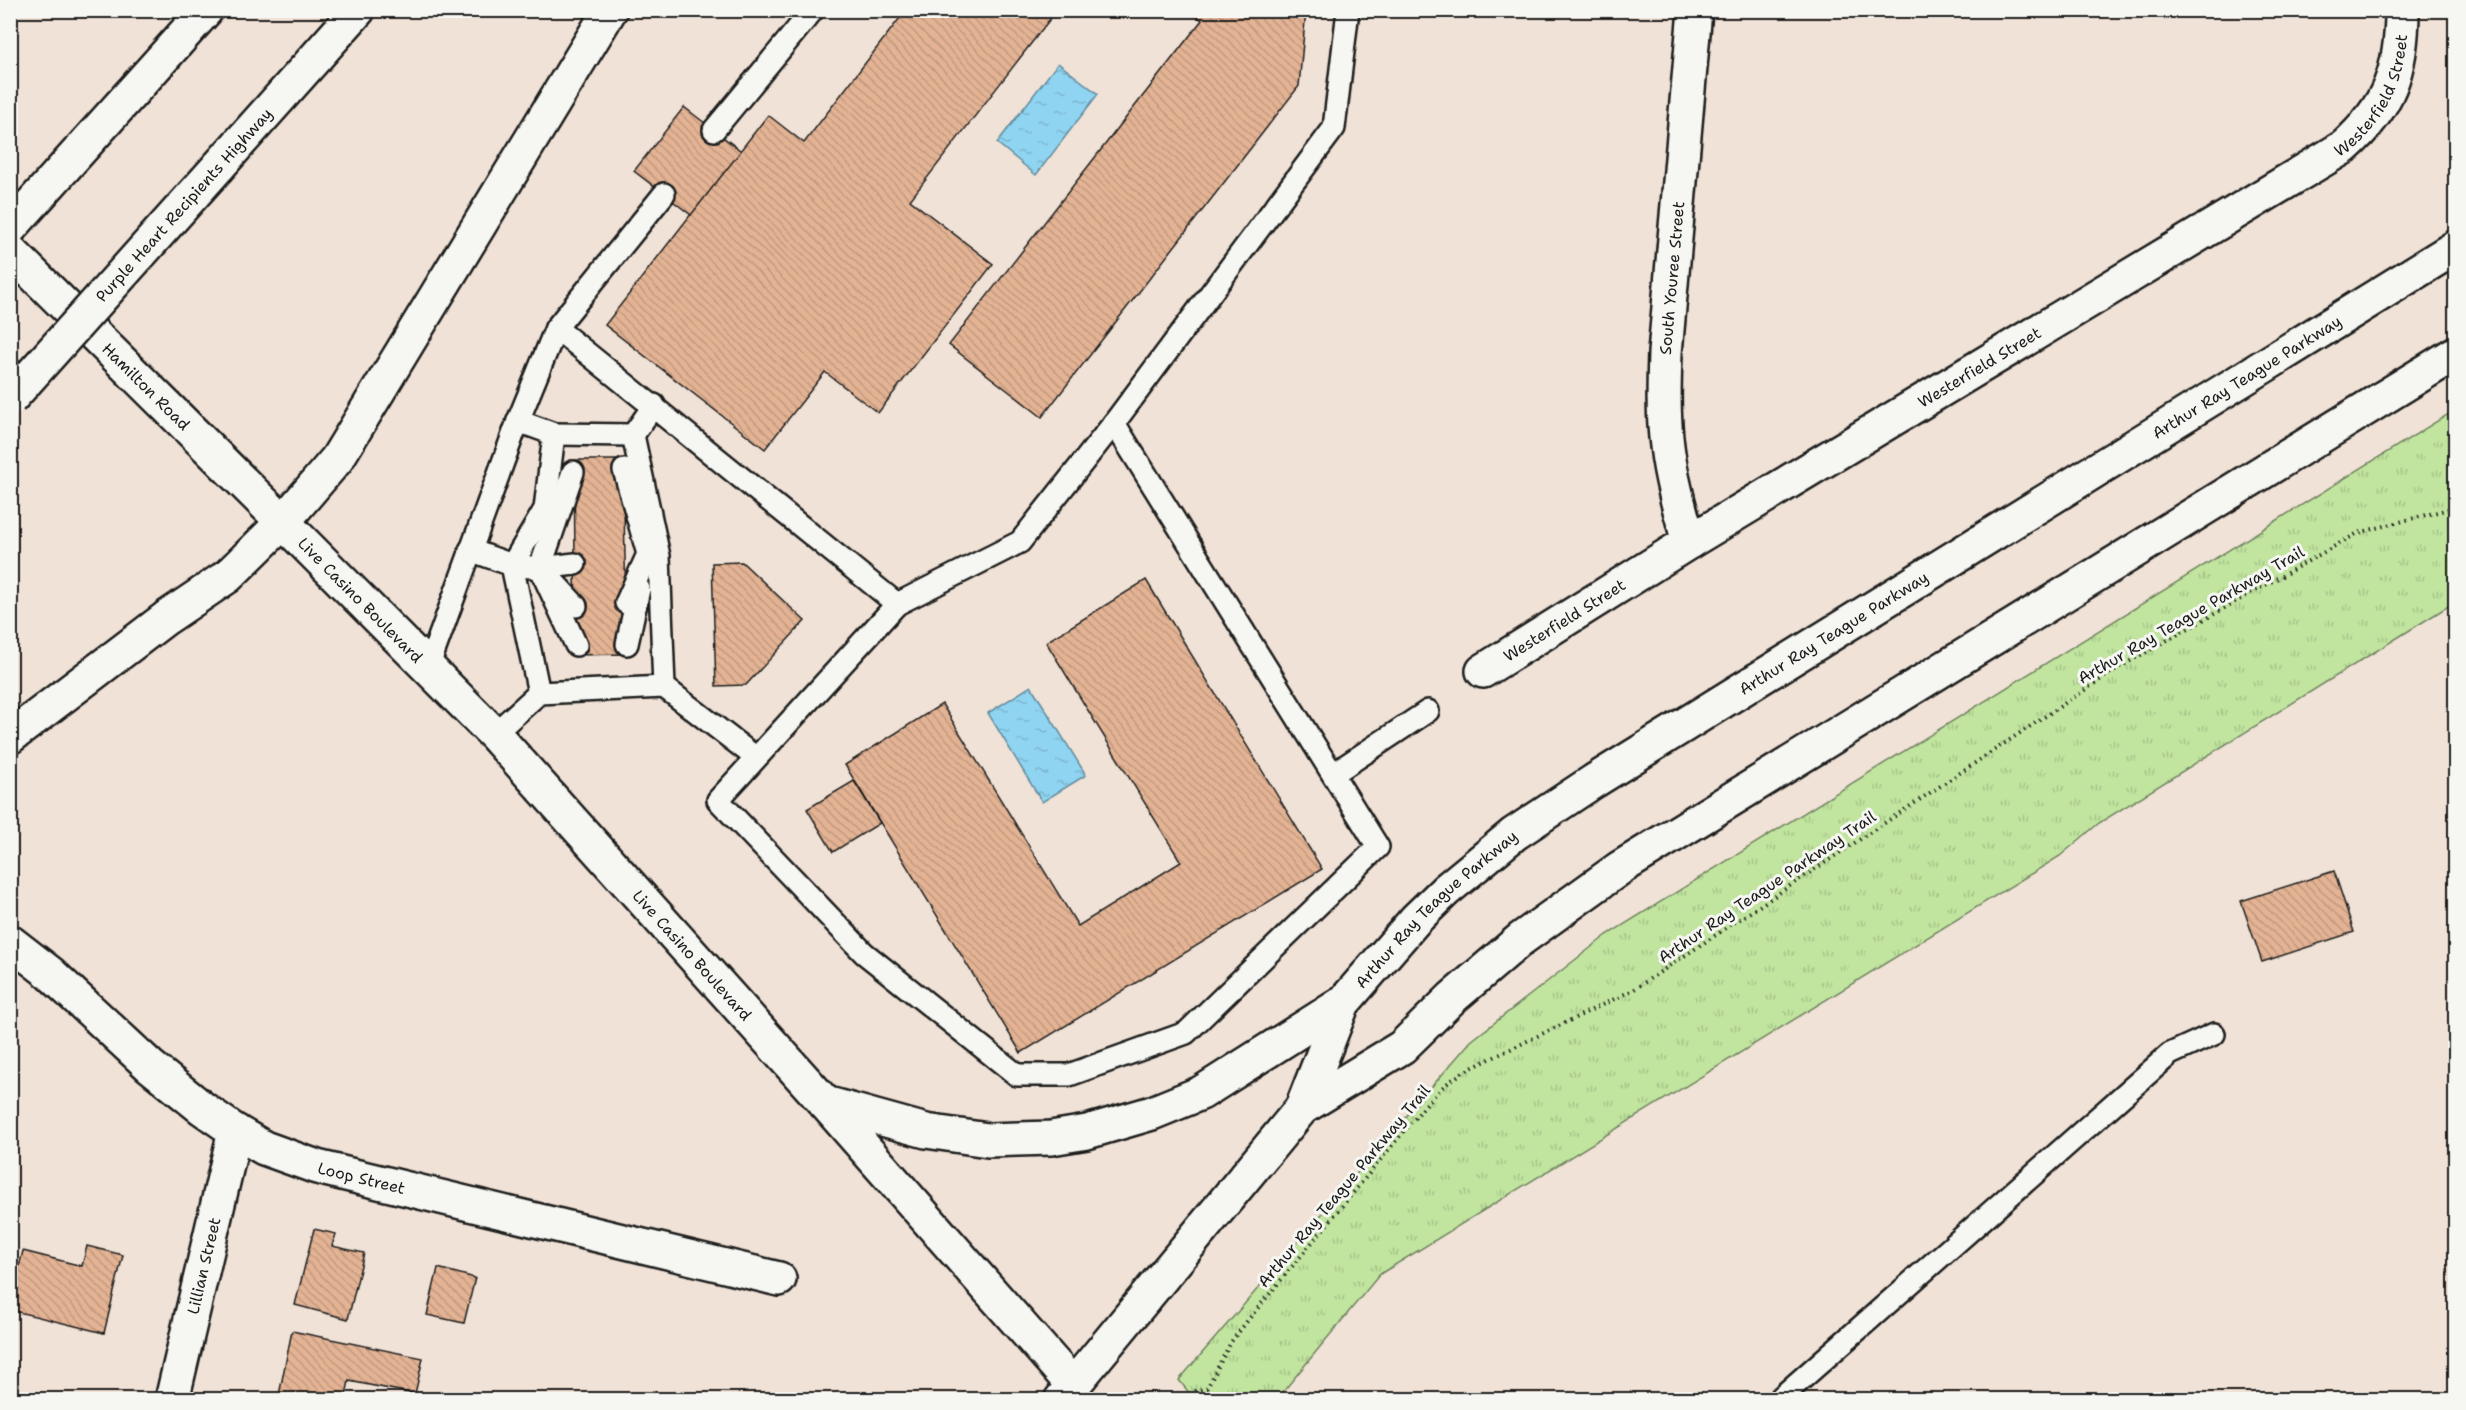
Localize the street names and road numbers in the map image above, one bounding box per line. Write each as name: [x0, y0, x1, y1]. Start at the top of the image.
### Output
street label: Westerfield Street: [2330, 33, 2412, 161]
street label: Purple Heart Recipients Highway: [91, 103, 277, 307]
street label: South Youree Street: [1654, 200, 1689, 356]
street label: Arthur Ray Teague Parkway: [2148, 310, 2345, 443]
street label: Westerfield Street: [1914, 322, 2045, 412]
street label: Hamilton Road: [98, 338, 195, 435]
street label: Live Casino Boulevard: [294, 533, 428, 667]
street label: Arthur Ray Teague Parkway Trail: [2074, 541, 2308, 689]
street label: Arthur Ray Teague Parkway: [1735, 566, 1932, 699]
street label: Westerfield Street: [1499, 574, 1629, 666]
street label: Arthur Ray Teague Parkway Trail: [1654, 806, 1880, 968]
street label: Arthur Ray Teague Parkway: [1350, 825, 1521, 992]
street label: Live Casino Boulevard: [628, 885, 756, 1025]
street label: Arthur Ray Teague Parkway Trail: [1253, 1080, 1435, 1292]
street label: Loop Street: [316, 1157, 407, 1199]
street label: Lillian Street: [182, 1215, 225, 1316]

